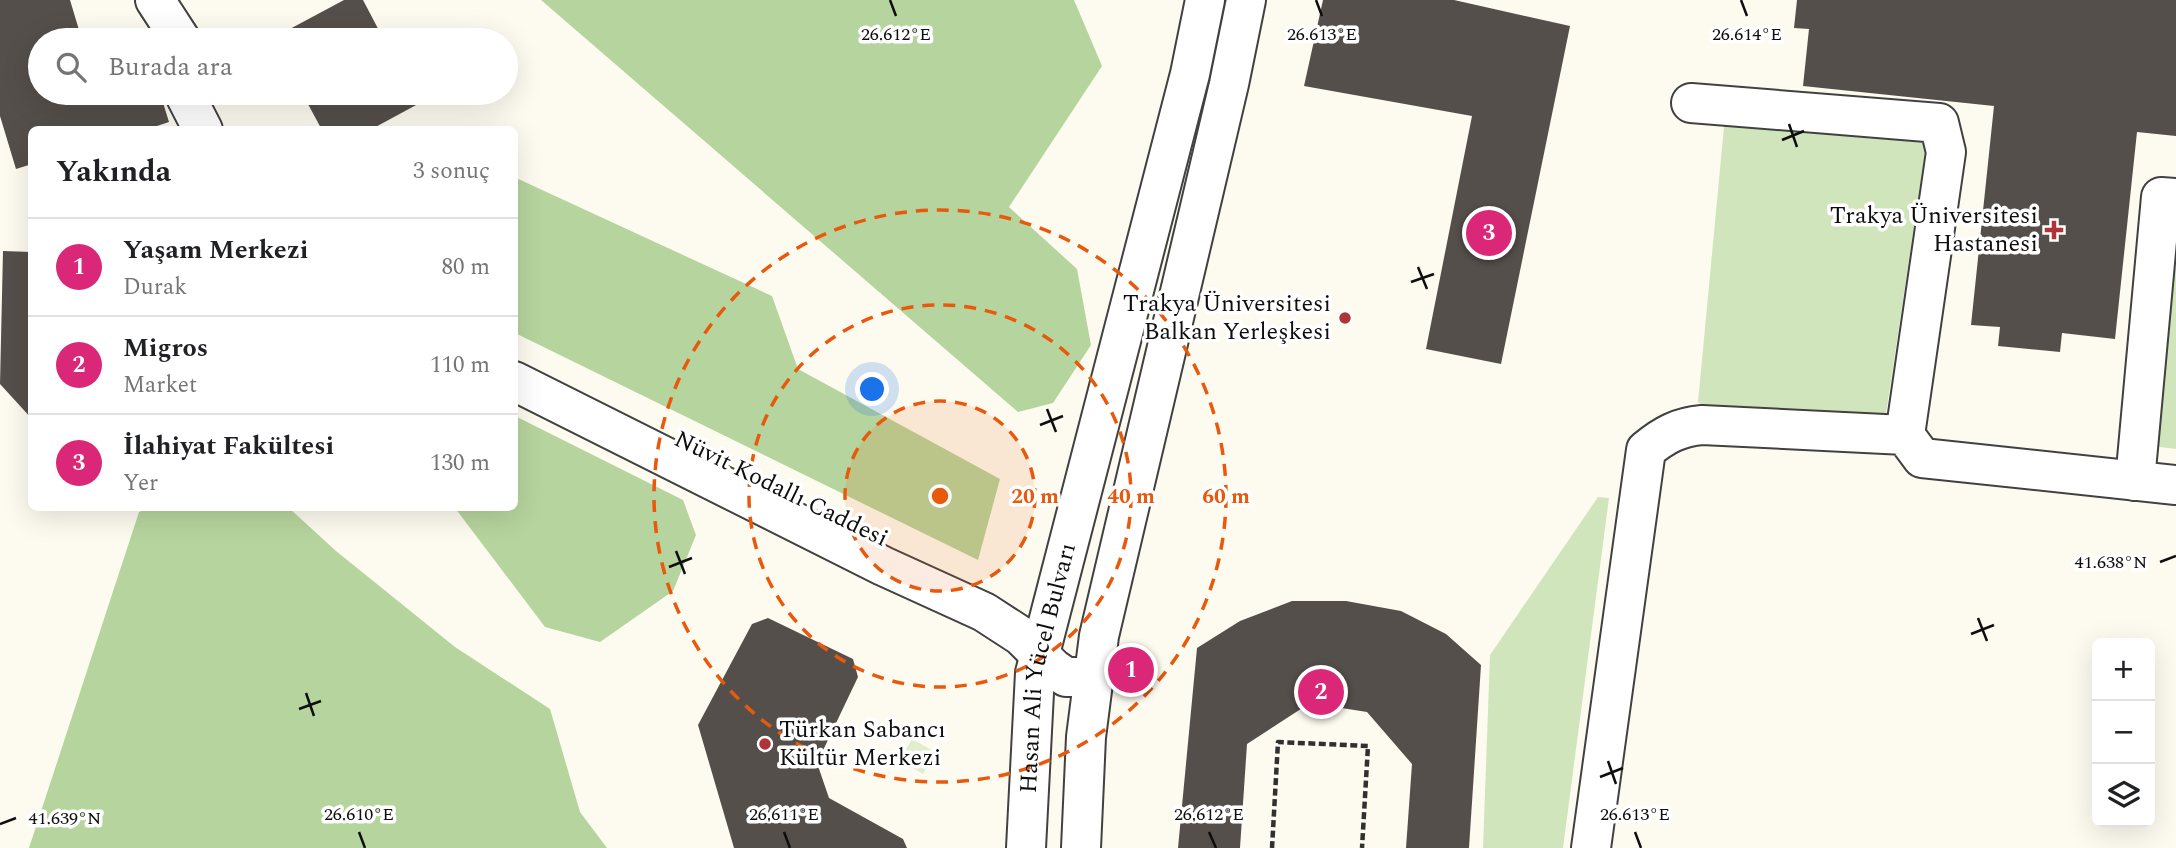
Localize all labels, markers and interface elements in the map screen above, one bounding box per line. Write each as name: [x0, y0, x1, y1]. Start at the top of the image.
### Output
text: 26.612°E: [861, 21, 931, 48]
text: 26.613°E: [1287, 21, 1357, 48]
text: 26.614°E: [1712, 21, 1782, 48]
search box: [28, 28, 518, 105]
text: Burada ara: [108, 47, 233, 87]
icon: search: [52, 48, 90, 86]
text: Yakında: [56, 149, 171, 195]
text: 3 sonuç: [413, 154, 490, 189]
place label: Trakya Üniversitesi Hastanesi: [1830, 198, 2038, 262]
pin: 3: [1466, 207, 1512, 259]
marker: Trakya Üniversitesi Hastanesi: [2044, 220, 2064, 240]
text: Yaşam Merkezi: [123, 230, 308, 270]
text: 1: [73, 250, 85, 285]
text: 80 m: [441, 250, 490, 285]
text: Durak: [123, 270, 187, 305]
place label: Trakya Üniversitesi Balkan Yerleşkesi: [1123, 286, 1331, 350]
marker: Trakya Üniversitesi Balkan Yerleşkesi: [1337, 310, 1353, 326]
text: Migros: [123, 328, 208, 368]
text: 2: [73, 348, 85, 383]
text: 110 m: [430, 348, 490, 383]
text: Market: [123, 368, 197, 403]
your location: [855, 372, 889, 406]
street label: Nüvit Kodallı Caddesi: [668, 421, 894, 557]
text: İlahiyat Fakültesi: [123, 426, 334, 466]
text: 3: [73, 446, 85, 481]
text: 130 m: [430, 446, 490, 481]
text: Yer: [123, 466, 158, 501]
text: 20 m: [1011, 481, 1059, 513]
text: 40 m: [1107, 481, 1155, 513]
text: 60 m: [1202, 481, 1250, 513]
centre of rings: [928, 484, 952, 508]
street label: Hasan Ali Yücel Bulvarı: [1011, 539, 1086, 794]
text: 41.638°N: [2075, 549, 2147, 576]
map controls: [2092, 638, 2155, 827]
button: +: [2092, 638, 2155, 701]
pin: 1: [1108, 644, 1154, 696]
pin: 2: [1298, 666, 1344, 718]
button: −: [2092, 701, 2155, 764]
place label: Türkan Sabancı Kültür Merkezi: [779, 712, 946, 776]
marker: Türkan Sabancı Kültür Merkezi: [757, 736, 773, 752]
button: layers: [2092, 764, 2155, 827]
text: 26.610°E: [324, 801, 394, 828]
text: 26.611°E: [749, 801, 819, 828]
text: 26.612°E: [1174, 801, 1244, 828]
text: 26.613°E: [1600, 801, 1670, 828]
text: 41.639°N: [29, 805, 101, 832]

